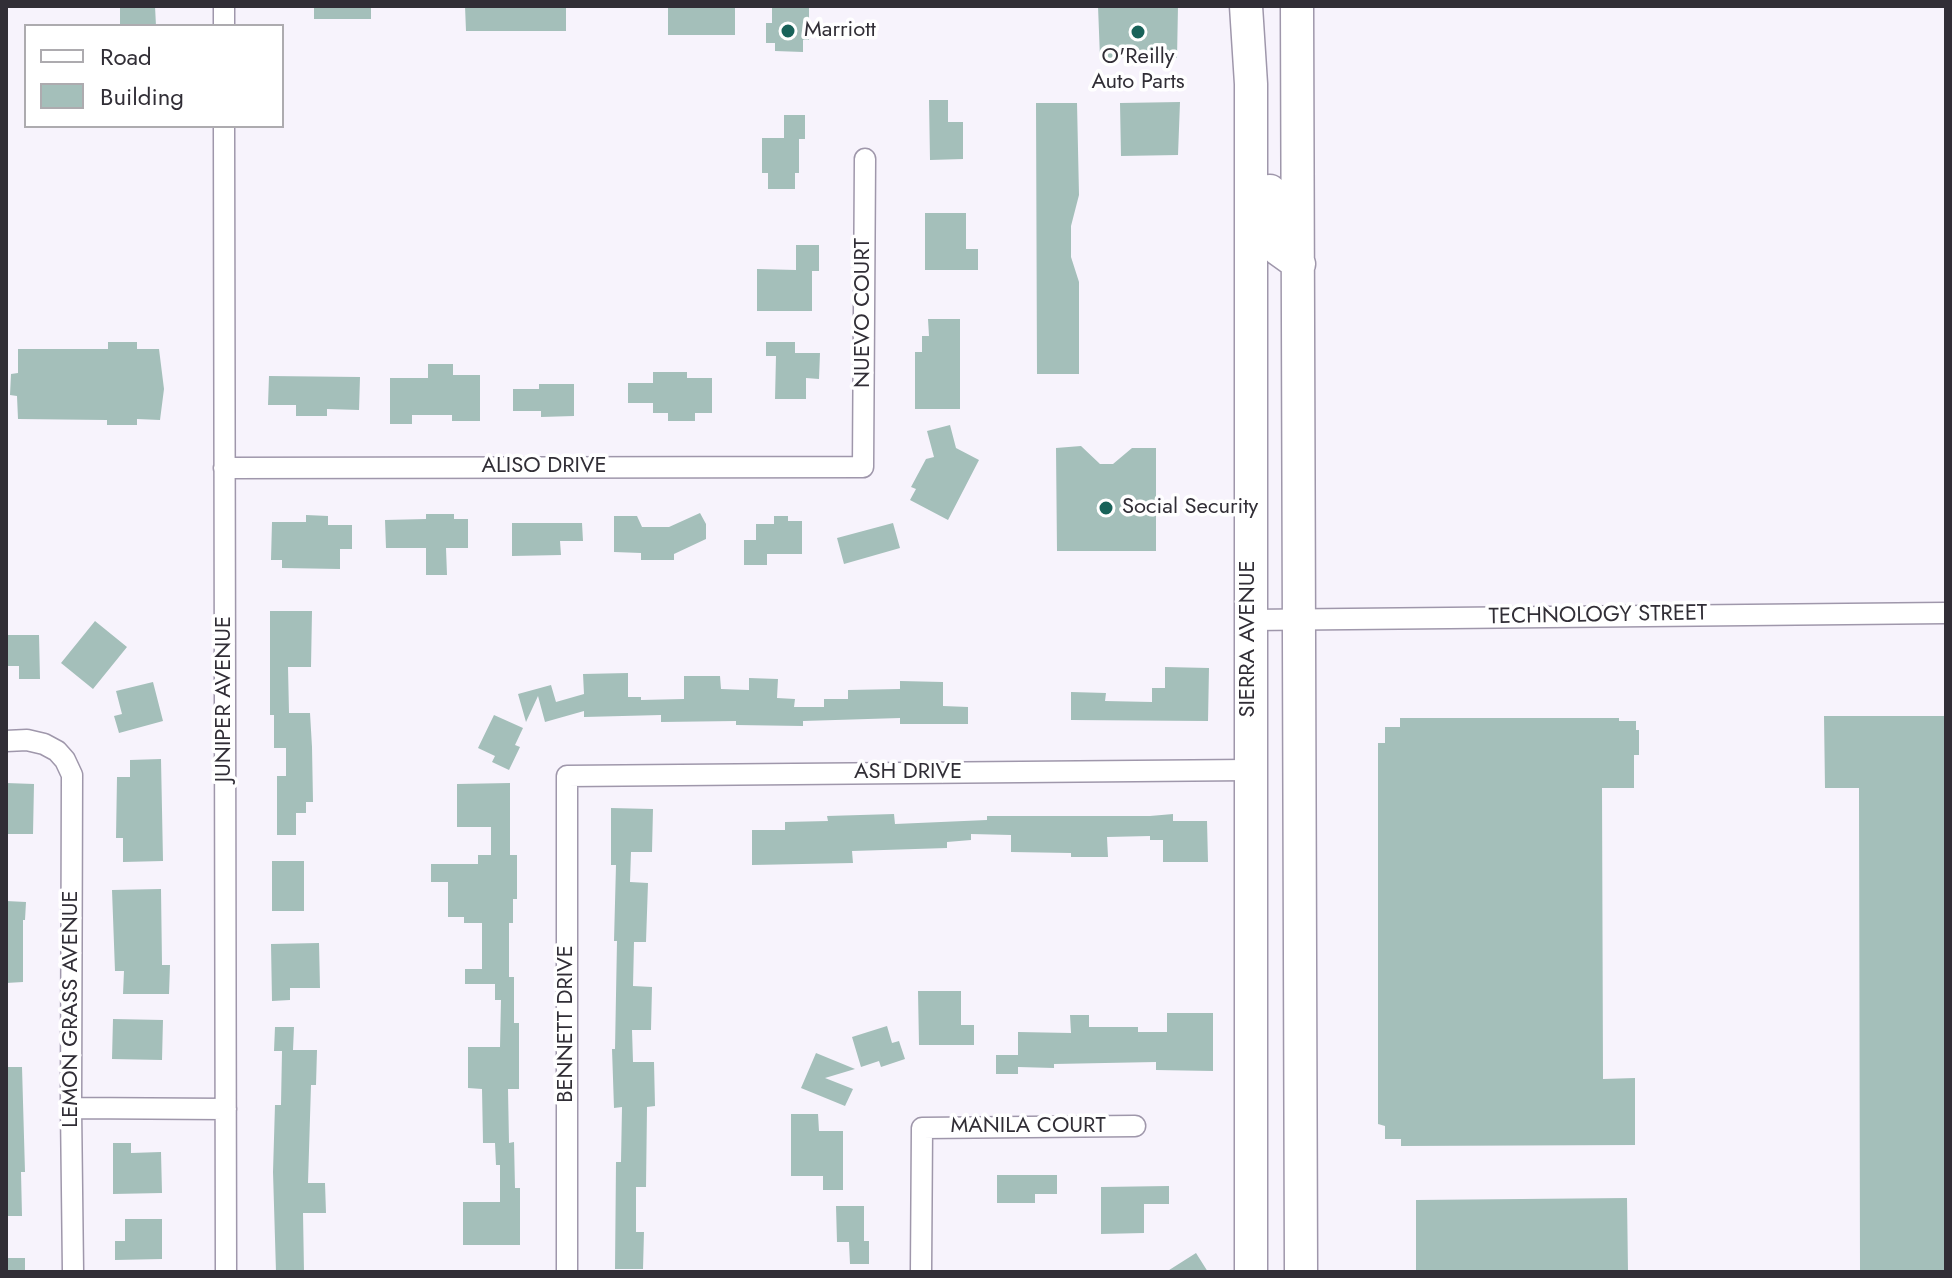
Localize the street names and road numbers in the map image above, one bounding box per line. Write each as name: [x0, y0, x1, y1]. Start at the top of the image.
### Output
street label: NUEVO COURT: [851, 238, 877, 388]
street label: ALISO DRIVE: [481, 454, 607, 480]
street label: SIERRA AVENUE: [1236, 560, 1262, 718]
street label: TECHNOLOGY STREET: [1489, 601, 1707, 631]
street label: JUNIPER AVENUE: [212, 616, 238, 782]
street label: ASH DRIVE: [854, 760, 962, 786]
street label: LEMON GRASS AVENUE: [59, 890, 85, 1128]
street label: BENNETT DRIVE: [554, 945, 580, 1103]
street label: MANILA COURT: [950, 1114, 1106, 1140]

